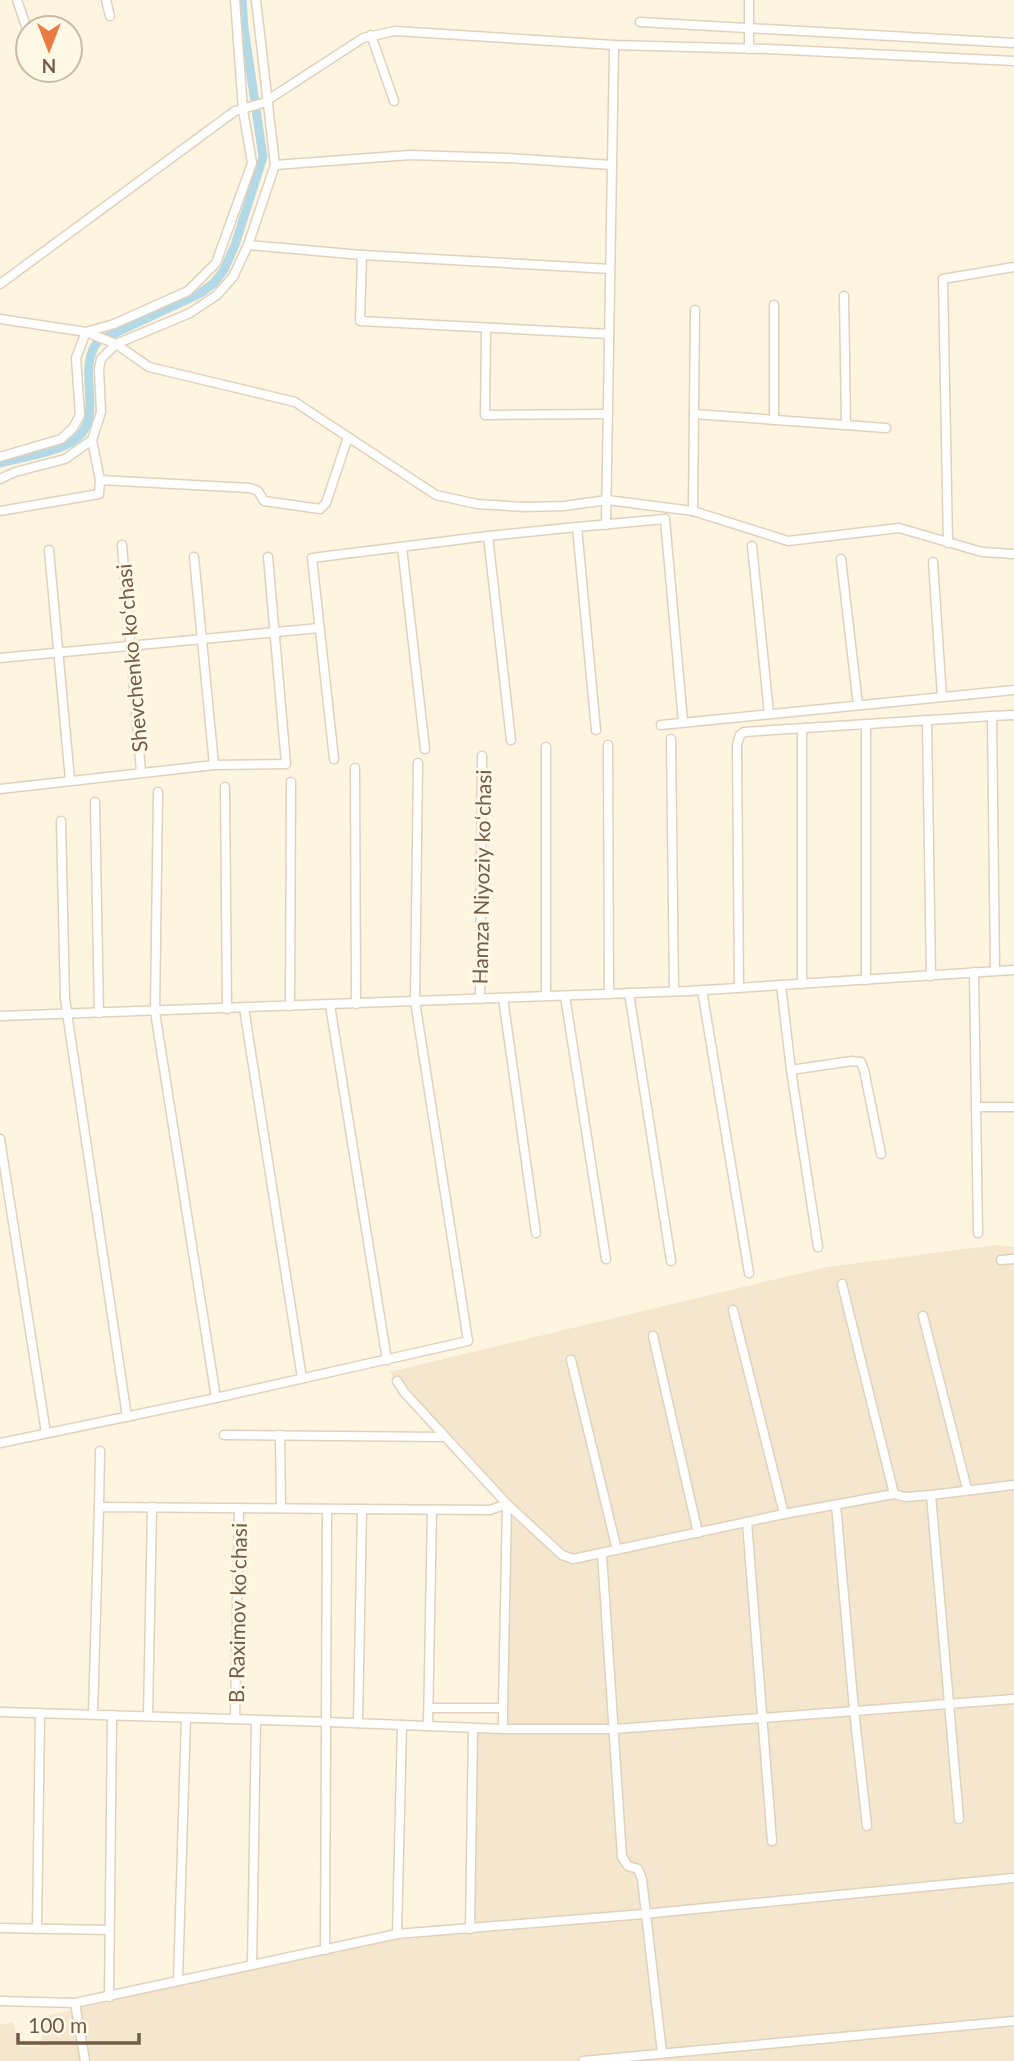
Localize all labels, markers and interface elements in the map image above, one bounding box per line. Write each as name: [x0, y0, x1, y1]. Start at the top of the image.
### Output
north arrow: [14, 14, 84, 84]
text: N: [42, 55, 56, 78]
street label: Shevchenko koʻchasi: [110, 563, 152, 753]
street label: Hamza Niyoziy koʻchasi: [467, 769, 495, 985]
street label: B. Raximov koʻchasi: [223, 1523, 251, 1703]
scale bar: [18, 2002, 138, 2046]
text: 100 m: [28, 2012, 87, 2037]

